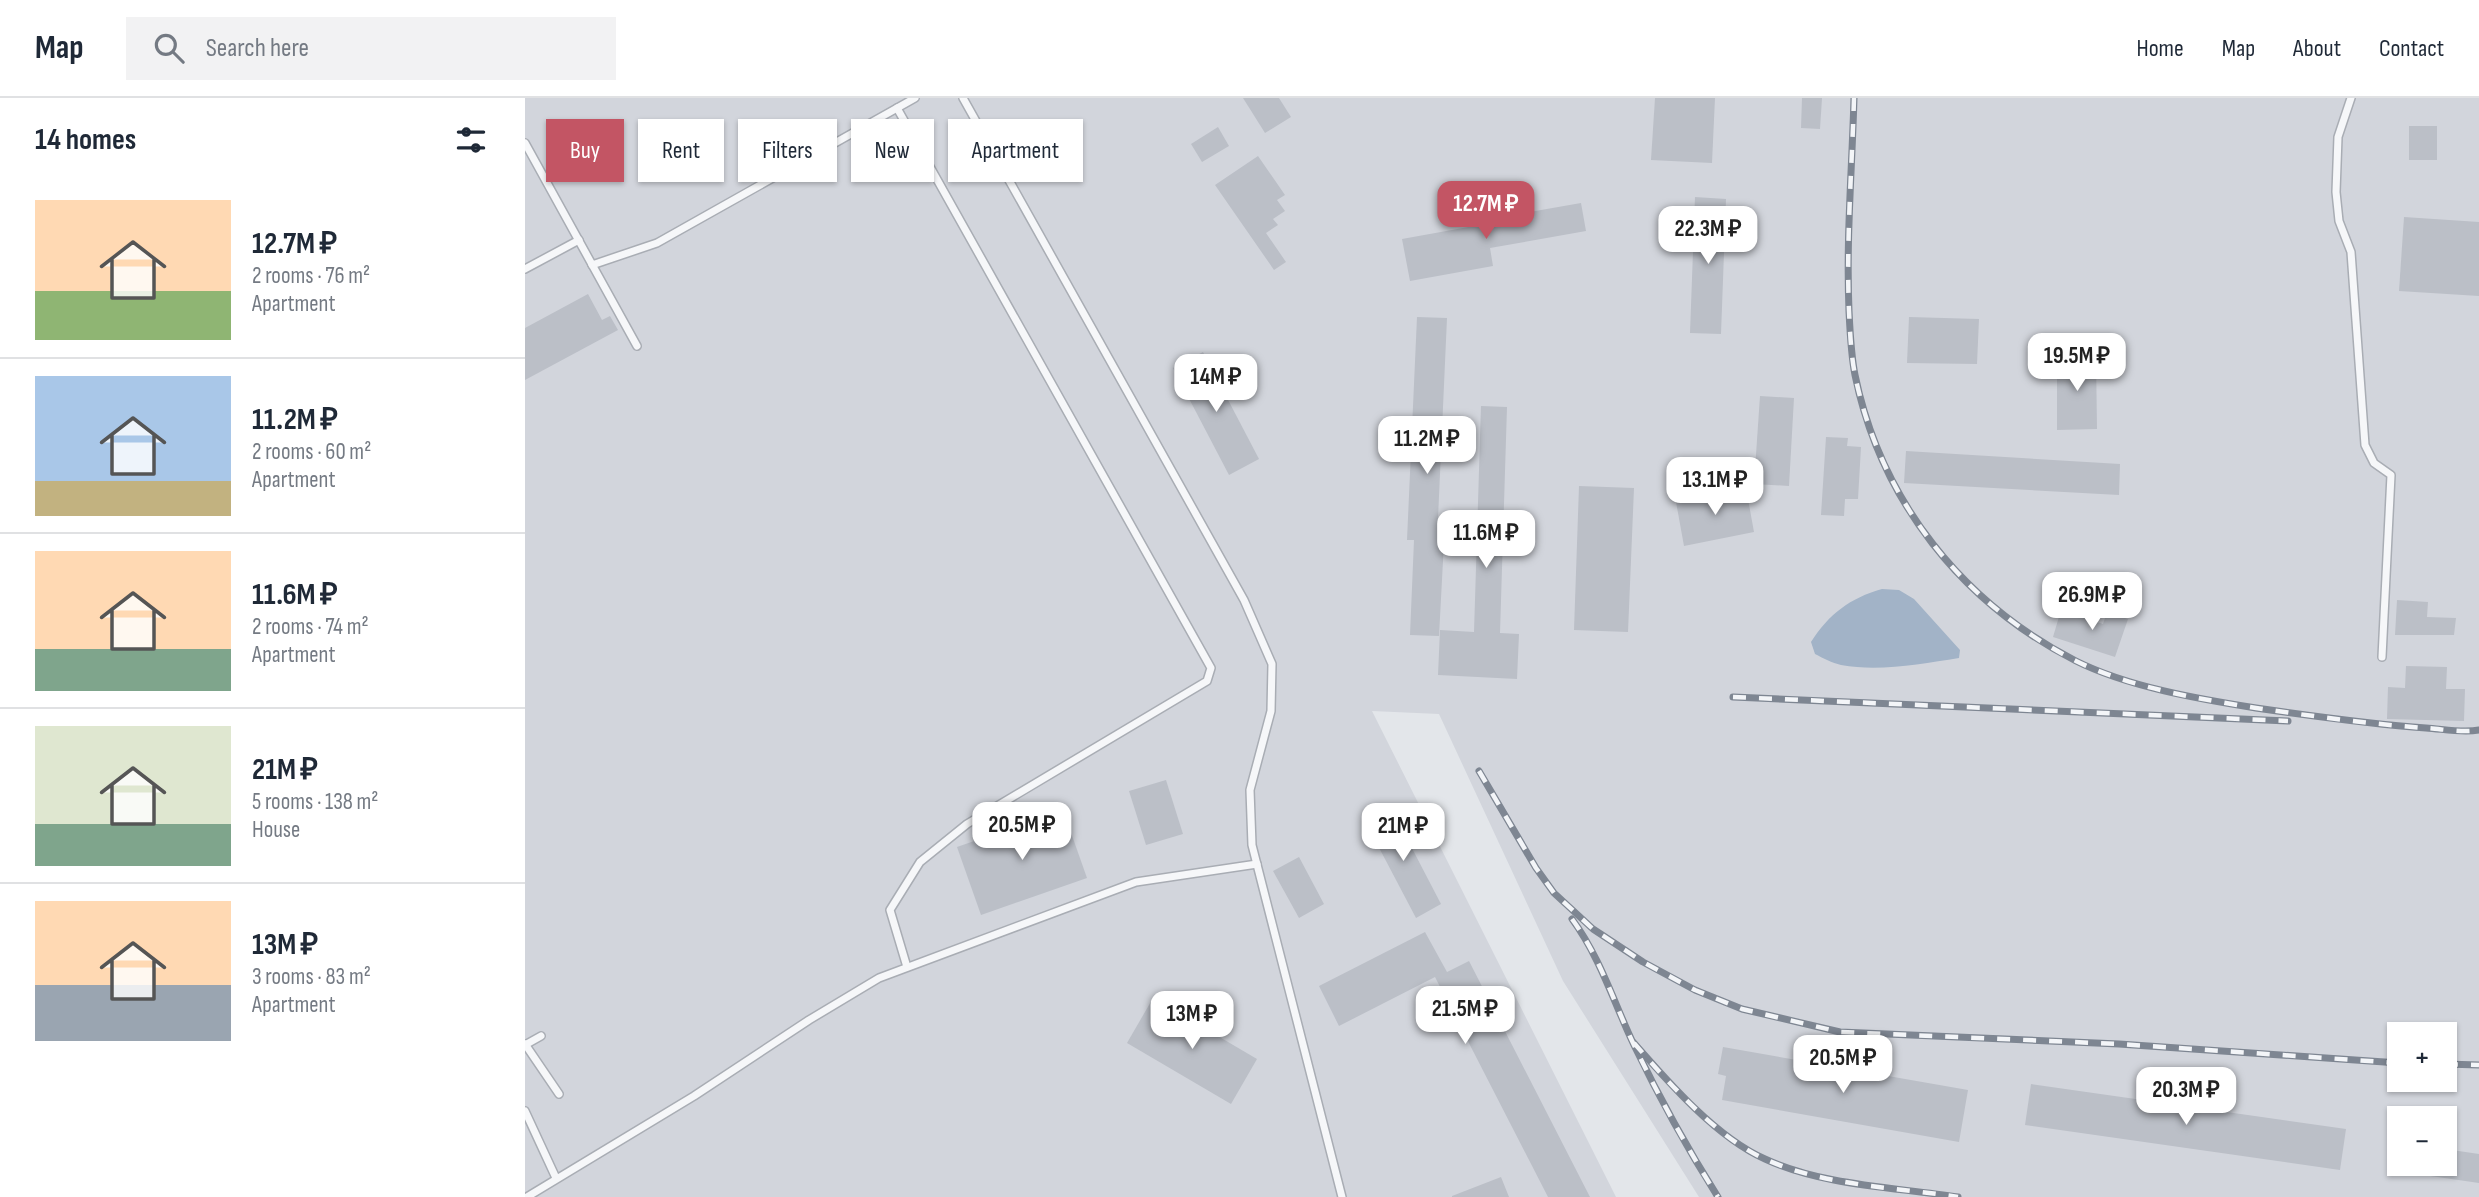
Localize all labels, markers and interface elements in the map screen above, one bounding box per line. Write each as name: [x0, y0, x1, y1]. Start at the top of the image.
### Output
search box: [126, 17, 616, 80]
text: Map: [35, 28, 84, 68]
icon: search: [150, 29, 188, 67]
text: Search here: [206, 33, 309, 64]
text: Home: [2136, 34, 2184, 63]
text: Map: [2222, 34, 2255, 63]
text: About: [2293, 34, 2341, 63]
text: Contact: [2379, 34, 2444, 63]
chip: Buy: [546, 119, 624, 182]
chip: Rent: [638, 119, 724, 182]
chip: Filters: [738, 119, 837, 182]
chip: New: [851, 119, 934, 182]
chip: Apartment: [948, 119, 1083, 182]
icon: filters: [452, 121, 490, 159]
text: 14 homes: [35, 122, 136, 158]
pin: 12.7M ₽: [1421, 181, 1551, 241]
text: 12.7M ₽: [1453, 190, 1519, 218]
pin: 22.3M ₽: [1643, 206, 1773, 266]
text: 22.3M ₽: [1674, 215, 1742, 243]
text: 12.7M ₽: [252, 226, 337, 262]
icon: home: [91, 228, 175, 312]
text: 2 rooms · 76 m²: [252, 262, 370, 290]
text: Apartment: [252, 290, 336, 318]
pin: 19.5M ₽: [2012, 334, 2142, 393]
text: 19.5M ₽: [2044, 342, 2110, 370]
pin: 14M ₽: [1167, 354, 1265, 414]
text: 14M ₽: [1190, 363, 1242, 391]
text: 11.2M ₽: [252, 402, 338, 438]
icon: home: [91, 404, 175, 488]
pin: 11.2M ₽: [1362, 416, 1492, 476]
text: 11.2M ₽: [1394, 425, 1460, 453]
text: 2 rooms · 60 m²: [252, 438, 371, 466]
pin: 13.1M ₽: [1650, 458, 1780, 517]
text: Apartment: [252, 466, 336, 494]
text: 13.1M ₽: [1682, 466, 1748, 494]
pin: 11.6M ₽: [1421, 510, 1551, 570]
text: 11.6M ₽: [1453, 519, 1519, 547]
pin: 26.9M ₽: [2027, 573, 2157, 632]
text: 11.6M ₽: [252, 577, 338, 613]
icon: home: [91, 579, 175, 663]
text: 26.9M ₽: [2058, 581, 2126, 609]
text: 2 rooms · 74 m²: [252, 613, 369, 641]
text: Apartment: [252, 641, 336, 669]
text: 21M ₽: [252, 752, 318, 788]
icon: home: [91, 754, 175, 838]
text: 5 rooms · 138 m²: [252, 788, 378, 816]
pin: 20.5M ₽: [957, 802, 1087, 862]
pin: 21M ₽: [1354, 804, 1452, 863]
text: 20.5M ₽: [988, 811, 1056, 839]
text: 21M ₽: [1378, 812, 1428, 840]
text: House: [252, 816, 300, 844]
text: 13M ₽: [252, 927, 318, 963]
icon: home: [91, 929, 175, 1013]
text: 3 rooms · 83 m²: [252, 963, 371, 991]
pin: 21.5M ₽: [1400, 986, 1530, 1046]
text: Apartment: [252, 991, 336, 1019]
pin: 13M ₽: [1143, 992, 1241, 1051]
text: 21.5M ₽: [1432, 995, 1498, 1023]
text: 13M ₽: [1167, 1000, 1217, 1028]
map controls: [2387, 1022, 2457, 1176]
button: +: [2387, 1022, 2457, 1092]
pin: 20.5M ₽: [1778, 1035, 1908, 1095]
text: 20.5M ₽: [1809, 1044, 1877, 1072]
pin: 20.3M ₽: [2121, 1068, 2251, 1127]
text: 20.3M ₽: [2152, 1076, 2220, 1104]
button: −: [2387, 1106, 2457, 1176]

